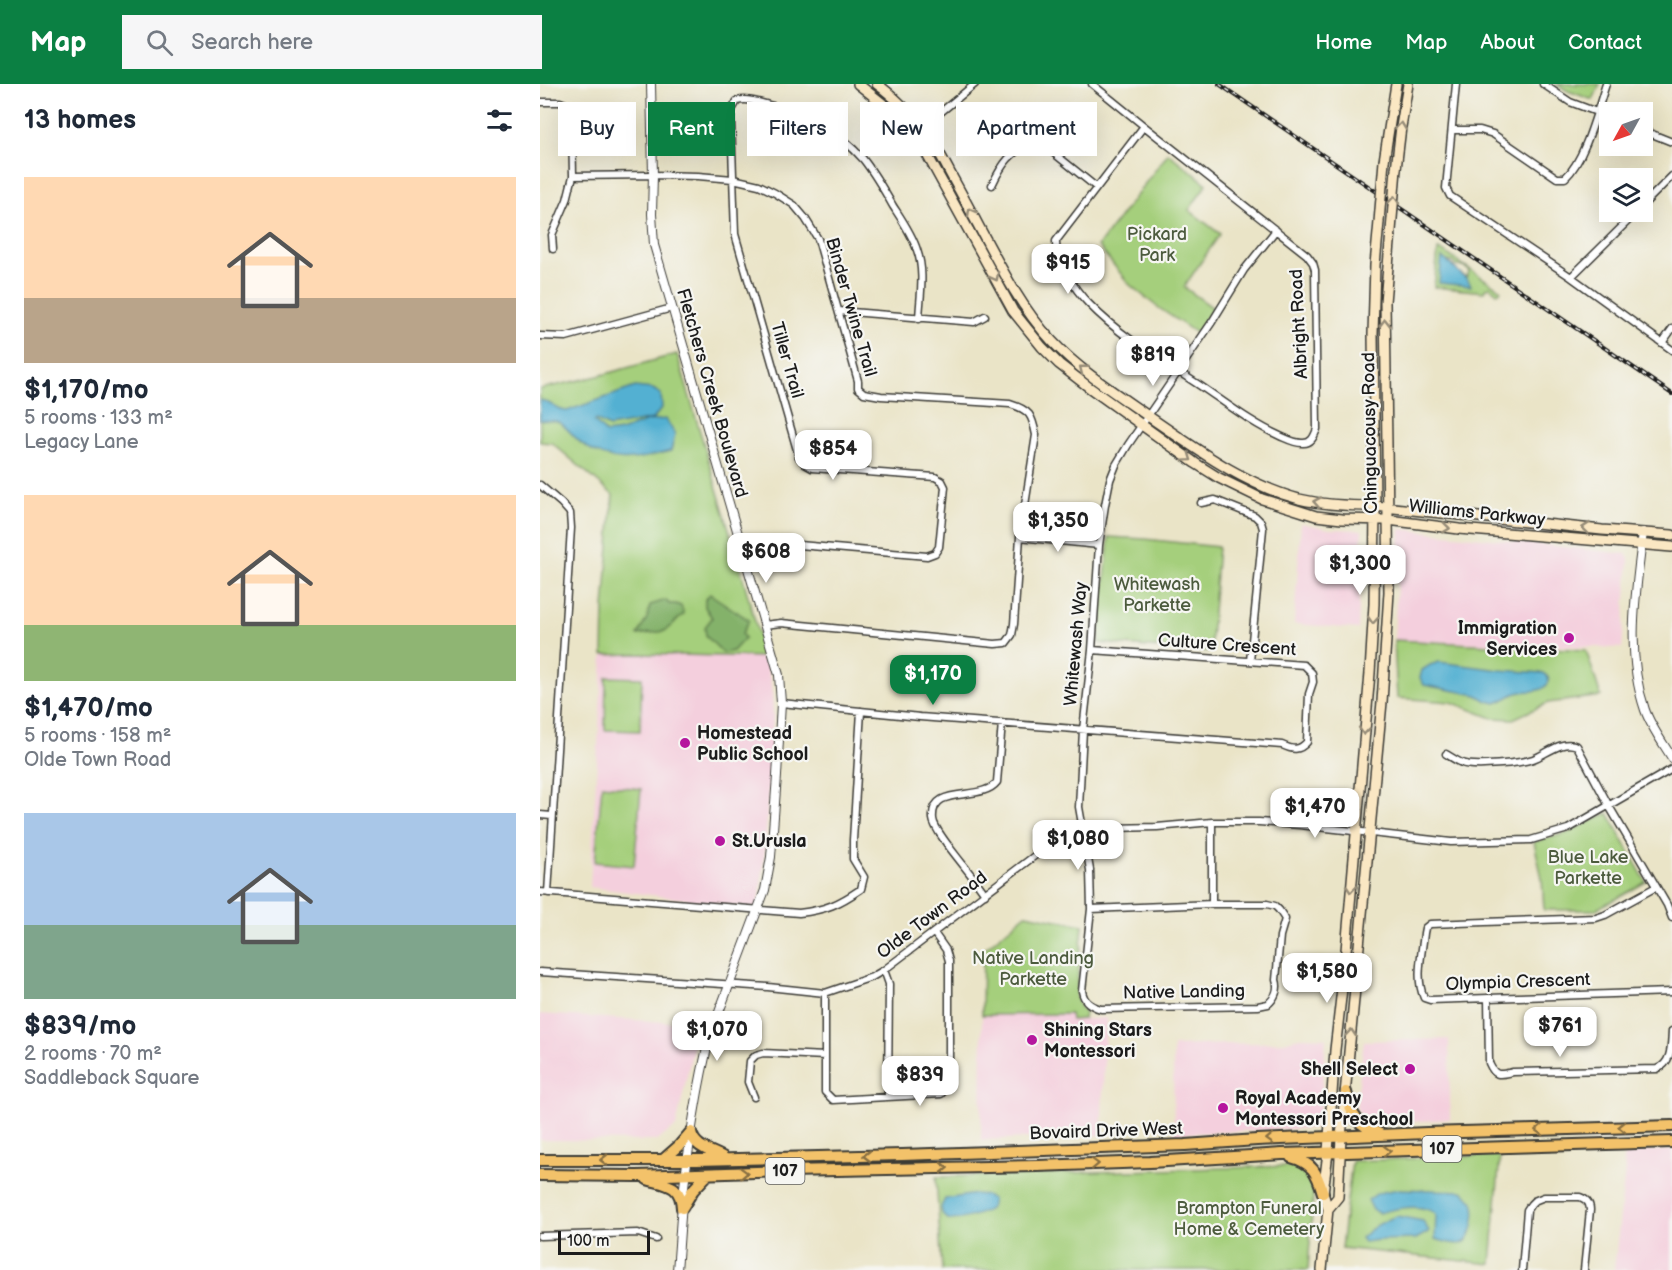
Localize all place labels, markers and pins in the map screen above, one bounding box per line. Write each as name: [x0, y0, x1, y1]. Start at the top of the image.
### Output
pin: $915: [1032, 244, 1104, 295]
pin: $819: [1117, 336, 1189, 387]
pin: $854: [797, 430, 869, 481]
pin: $1,350: [1009, 502, 1107, 553]
pin: $608: [730, 533, 802, 584]
pin: $1,300: [1311, 545, 1409, 596]
place label: Immigration Services: [1458, 618, 1557, 660]
marker: Immigration Services: [1562, 631, 1576, 645]
pin: $1,170: [884, 655, 982, 706]
place label: Homestead Public School: [697, 723, 808, 765]
marker: Homestead Public School: [678, 736, 692, 750]
pin: $1,470: [1266, 788, 1364, 839]
pin: $1,080: [1029, 820, 1127, 871]
place label: St.Urusla: [732, 831, 807, 852]
marker: St.Urusla: [713, 834, 727, 848]
pin: $1,580: [1278, 953, 1376, 1004]
pin: $761: [1524, 1007, 1596, 1058]
pin: $1,070: [668, 1011, 766, 1062]
place label: Shining Stars Montessori: [1044, 1020, 1152, 1062]
marker: Shining Stars Montessori: [1025, 1033, 1039, 1047]
pin: $839: [884, 1056, 956, 1107]
place label: Shell Select: [1301, 1059, 1398, 1080]
marker: Shell Select: [1403, 1062, 1417, 1076]
place label: Royal Academy Montessori Preschool: [1235, 1088, 1413, 1130]
marker: Royal Academy Montessori Preschool: [1216, 1101, 1230, 1115]

